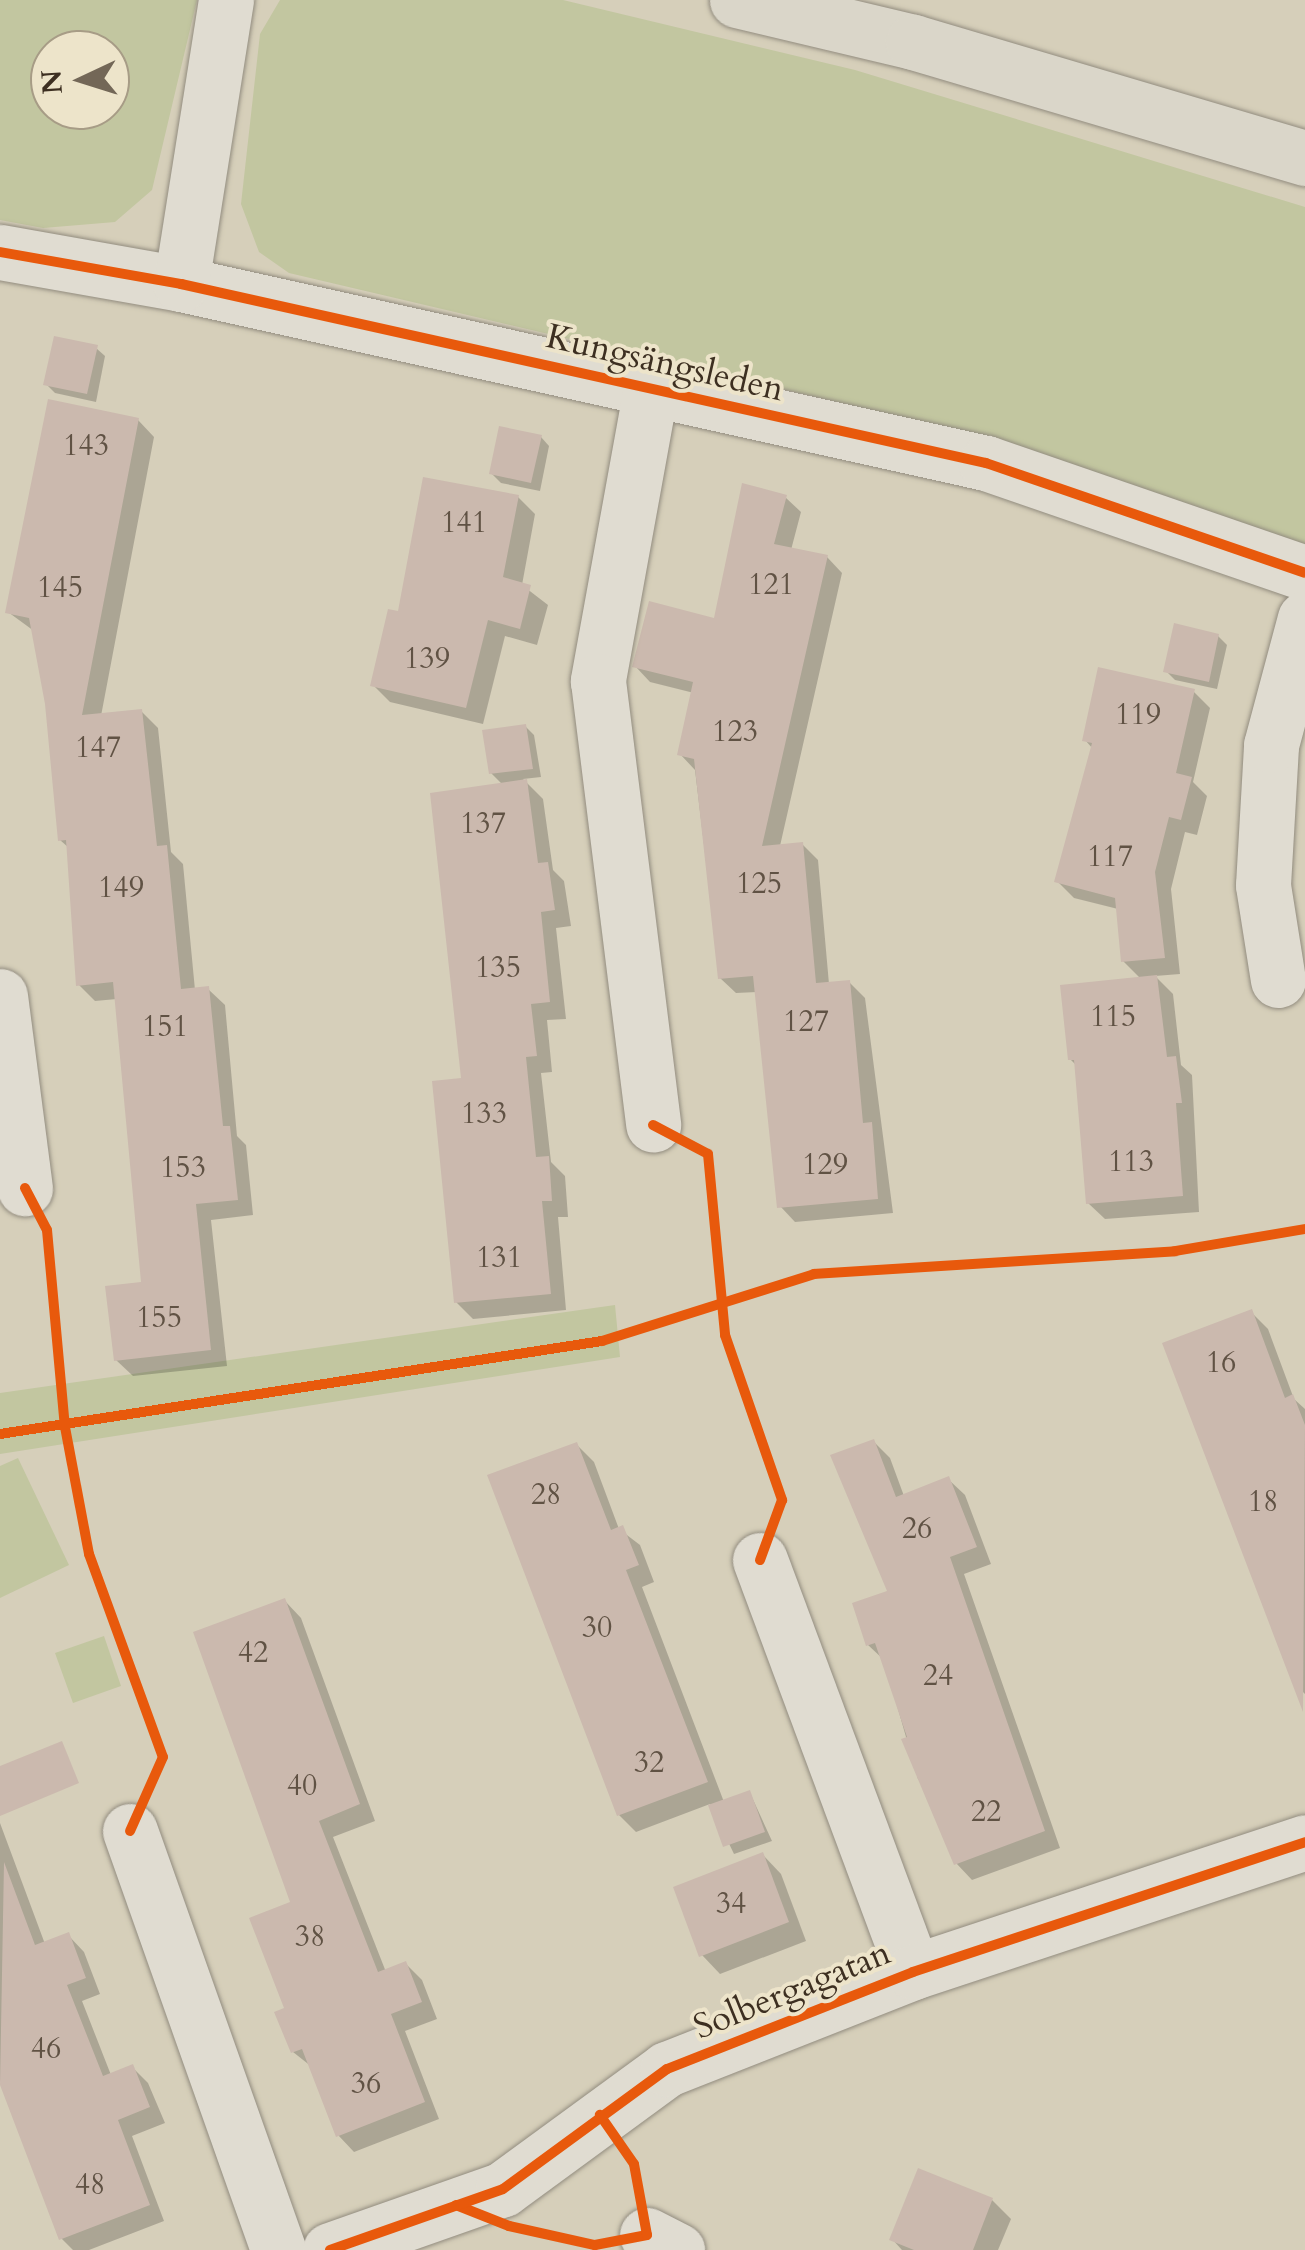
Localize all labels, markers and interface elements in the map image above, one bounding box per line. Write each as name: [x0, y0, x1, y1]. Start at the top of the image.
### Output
north arrow: [30, 30, 130, 130]
text: N: [32, 69, 72, 95]
street label: Kungsängsleden: [542, 315, 788, 411]
house number: 143: [63, 428, 109, 464]
house number: 141: [441, 505, 487, 541]
house number: 121: [748, 567, 794, 603]
house number: 145: [37, 570, 83, 606]
house number: 139: [404, 641, 450, 677]
house number: 119: [1115, 697, 1161, 733]
house number: 123: [712, 714, 758, 750]
house number: 147: [75, 730, 121, 766]
house number: 137: [460, 806, 506, 842]
house number: 117: [1087, 839, 1133, 875]
house number: 125: [736, 866, 782, 902]
house number: 149: [98, 870, 144, 906]
house number: 135: [475, 950, 521, 986]
house number: 115: [1090, 999, 1136, 1035]
house number: 127: [783, 1004, 829, 1040]
house number: 151: [142, 1009, 188, 1045]
house number: 133: [461, 1096, 507, 1132]
house number: 113: [1108, 1144, 1154, 1180]
house number: 129: [802, 1147, 848, 1183]
house number: 153: [160, 1150, 206, 1186]
house number: 131: [476, 1240, 522, 1276]
house number: 155: [136, 1300, 182, 1336]
house number: 16: [1206, 1345, 1236, 1381]
house number: 28: [531, 1477, 561, 1513]
house number: 18: [1248, 1484, 1278, 1520]
house number: 26: [902, 1511, 932, 1547]
house number: 30: [582, 1610, 612, 1646]
house number: 42: [238, 1635, 268, 1671]
house number: 24: [923, 1658, 953, 1694]
house number: 32: [634, 1745, 664, 1781]
house number: 40: [287, 1768, 317, 1804]
house number: 22: [971, 1794, 1001, 1830]
house number: 34: [716, 1886, 746, 1922]
house number: 38: [295, 1919, 325, 1955]
street label: Solbergagatan: [688, 1932, 896, 2048]
house number: 46: [31, 2031, 61, 2067]
house number: 36: [351, 2066, 381, 2102]
house number: 48: [75, 2167, 105, 2203]

